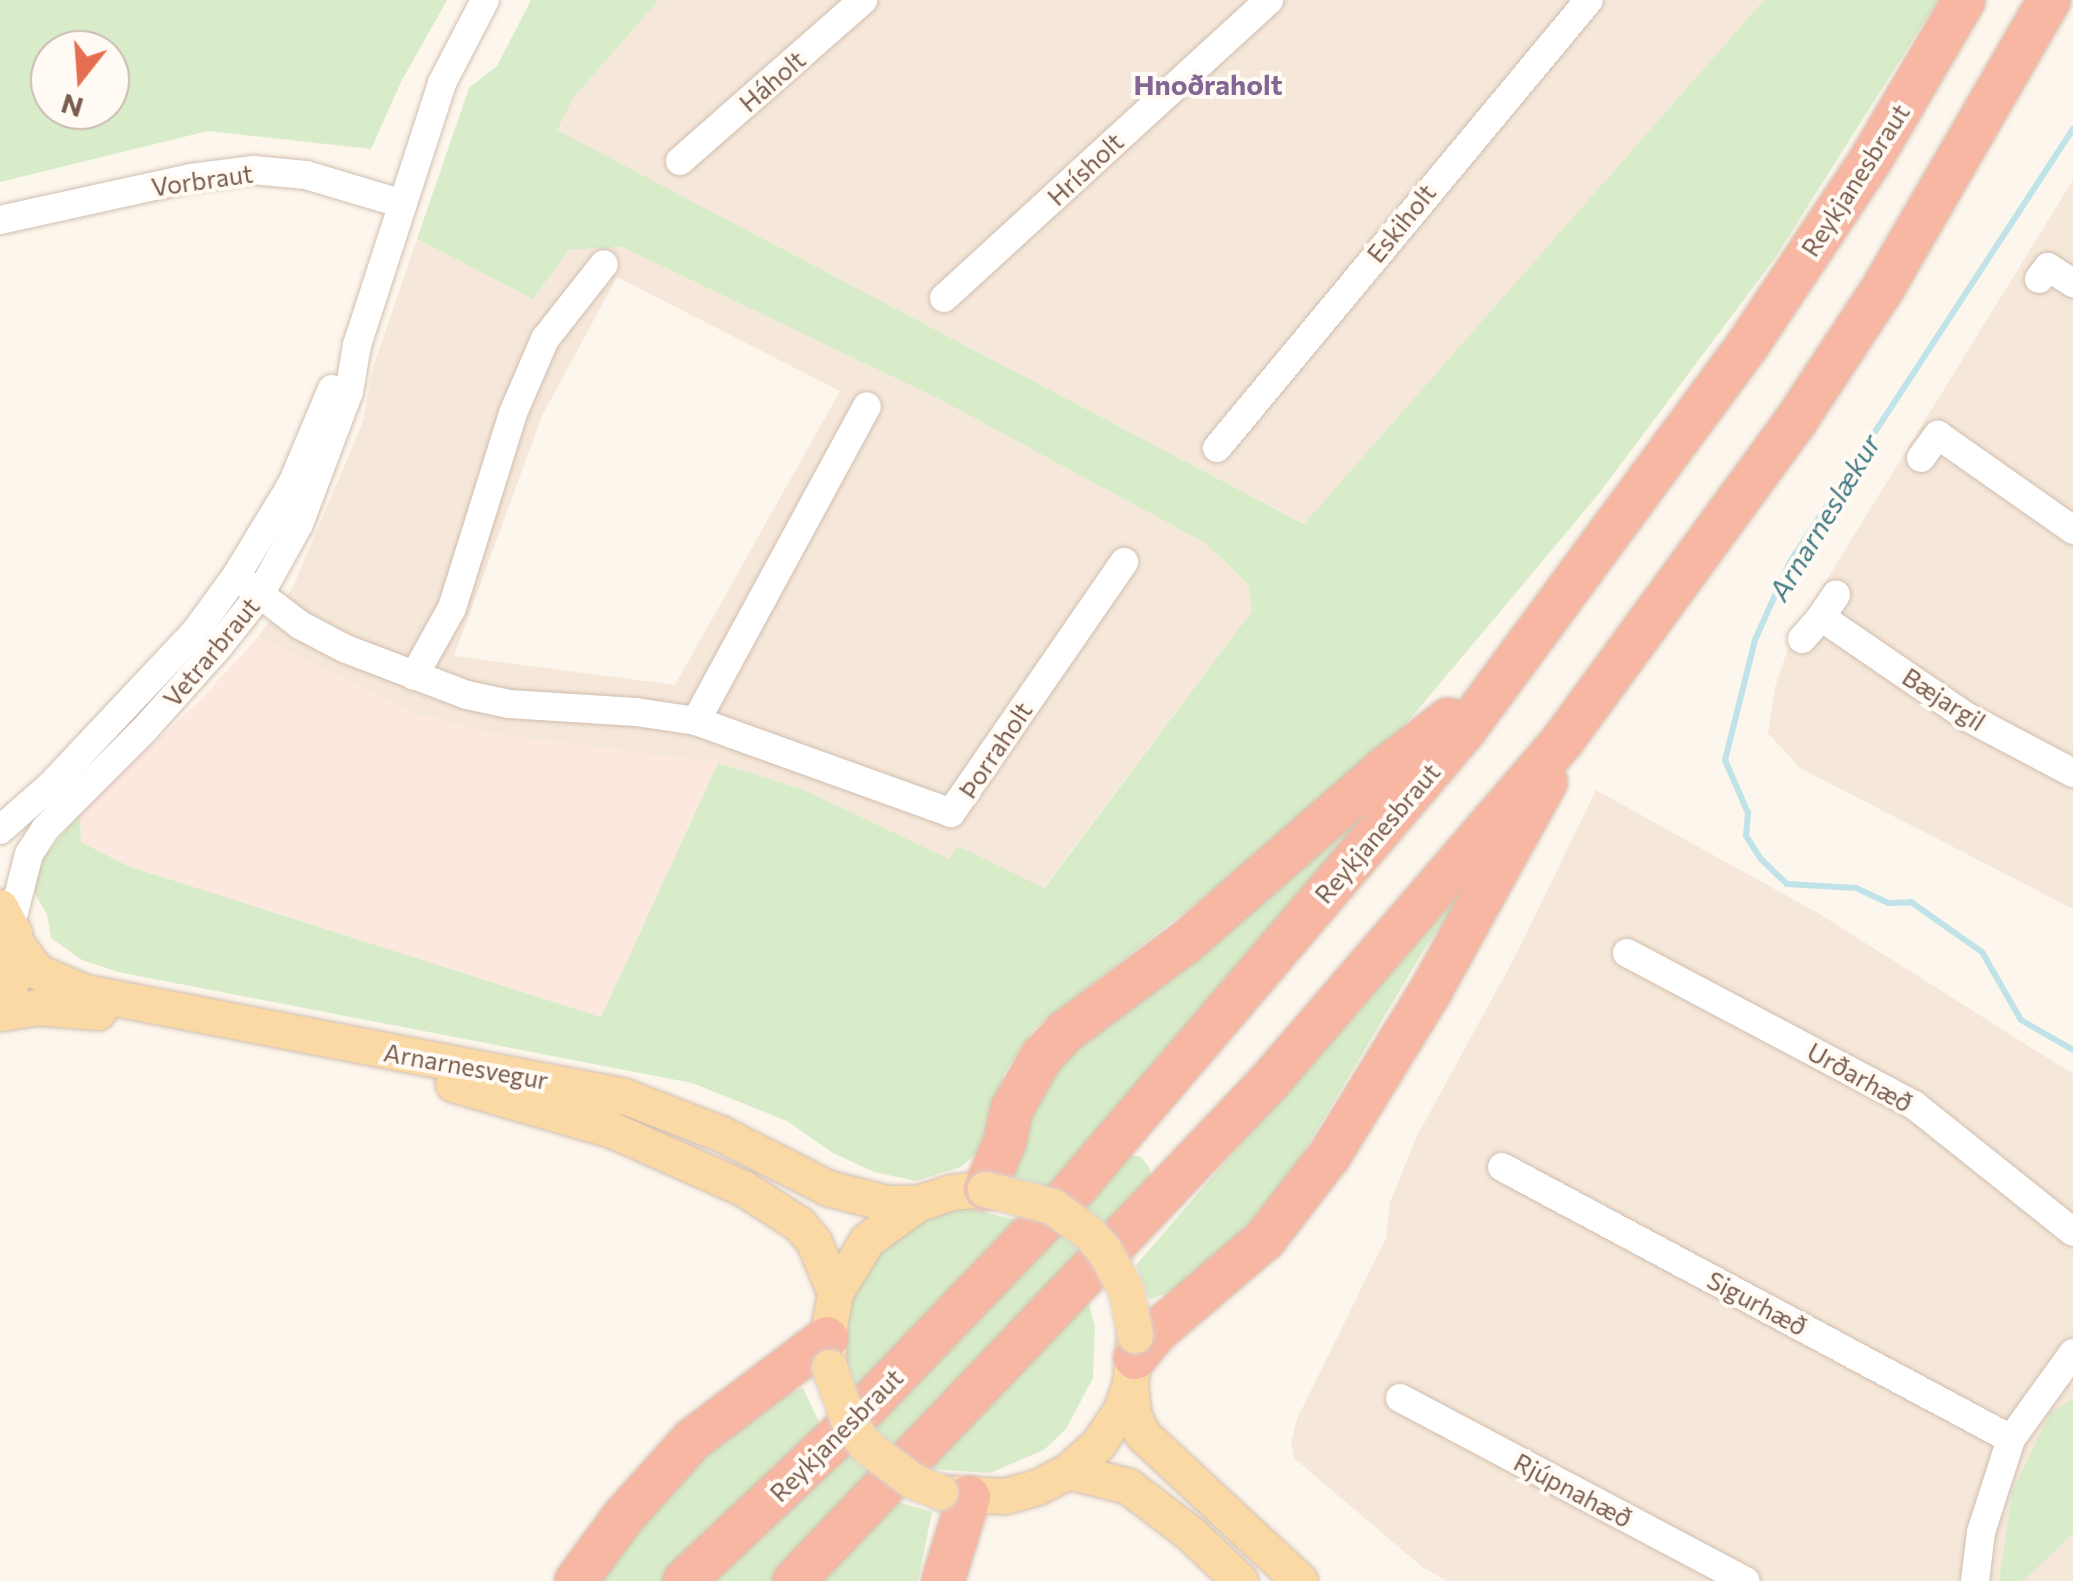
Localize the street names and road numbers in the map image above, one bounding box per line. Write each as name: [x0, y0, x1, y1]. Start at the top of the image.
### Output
street label: Háholt: [733, 44, 811, 118]
street label: Reykjanesbraut: [1795, 98, 1915, 262]
street label: Hrísholt: [1041, 127, 1129, 211]
street label: Vorbraut: [149, 158, 255, 202]
street label: Eskiholt: [1360, 178, 1442, 268]
street label: Vetrarbraut: [157, 591, 265, 713]
street label: Bæjargil: [1897, 661, 1991, 737]
street label: Þorraholt: [952, 696, 1038, 804]
street label: Reykjanesbraut: [1308, 757, 1446, 909]
street label: Urðarhæð: [1802, 1036, 1918, 1118]
street label: Arnarnesvegur: [381, 1037, 551, 1095]
street label: Sigurhæð: [1702, 1264, 1812, 1342]
street label: Reykjanesbraut: [763, 1362, 909, 1508]
street label: Rjúpnahæð: [1509, 1447, 1637, 1533]

